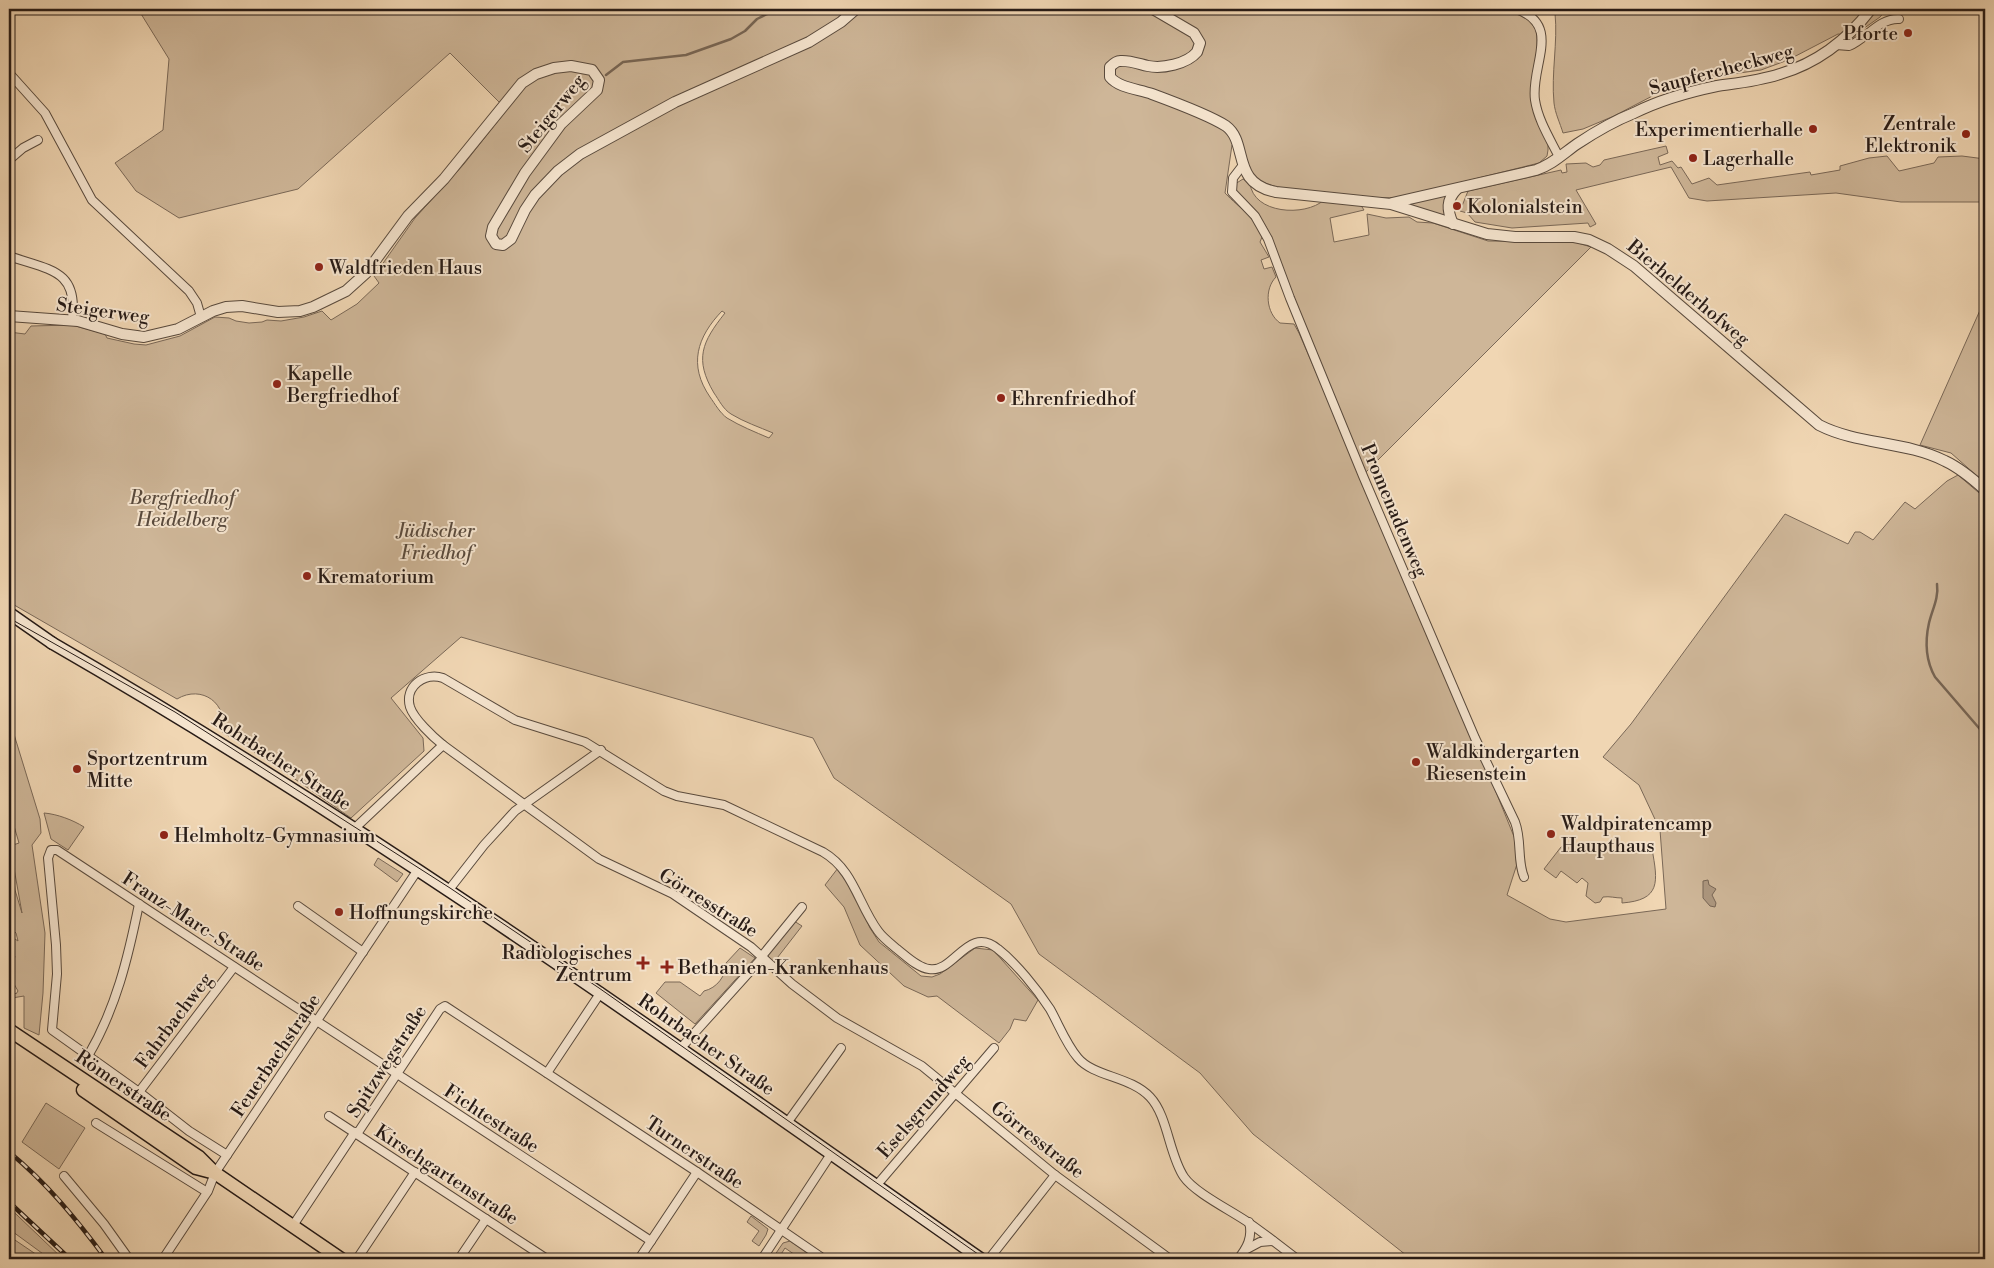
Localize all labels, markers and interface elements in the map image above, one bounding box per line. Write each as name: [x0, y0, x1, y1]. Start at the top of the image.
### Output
place label: Pforte: [1843, 22, 1898, 46]
marker: Pforte: [1902, 27, 1914, 39]
street label: Saupfercheckweg: [1646, 39, 1796, 101]
street label: Steigerweg: [513, 69, 591, 158]
place label: Zentrale Elektronik: [1865, 112, 1957, 158]
place label: Experimentierhalle: [1635, 118, 1803, 142]
marker: Experimentierhalle: [1807, 123, 1819, 135]
marker: Zentrale Elektronik: [1960, 128, 1972, 140]
place label: Lagerhalle: [1703, 147, 1794, 171]
marker: Lagerhalle: [1687, 152, 1699, 164]
place label: Kolonialstein: [1467, 195, 1583, 219]
marker: Kolonialstein: [1451, 200, 1463, 212]
street label: Bierhelderhofweg: [1621, 234, 1755, 351]
place label: Waldfrieden Haus: [328, 256, 482, 280]
marker: Waldfrieden Haus: [313, 261, 325, 273]
street label: Steigerweg: [55, 293, 151, 329]
place label: Kapelle Bergfriedhof: [286, 362, 400, 408]
marker: Kapelle Bergfriedhof: [271, 378, 283, 390]
place label: Ehrenfriedhof: [1011, 387, 1136, 411]
marker: Ehrenfriedhof: [995, 392, 1007, 404]
street label: Promenadenweg: [1355, 440, 1433, 581]
park label: Bergfriedhof Heidelberg: [128, 486, 240, 532]
park label: Jüdischer Friedhof: [395, 519, 477, 565]
place label: Krematorium: [317, 565, 435, 589]
marker: Krematorium: [301, 570, 313, 582]
street label: Rohrbacher Straße: [207, 708, 356, 816]
place label: Waldkindergarten Riesenstein: [1425, 740, 1580, 786]
place label: Sportzentrum Mitte: [87, 747, 208, 793]
marker: Waldkindergarten Riesenstein: [1410, 756, 1422, 768]
marker: Sportzentrum Mitte: [71, 763, 83, 775]
place label: Waldpiratencamp Haupthaus: [1560, 812, 1712, 858]
place label: Helmholtz-Gymnasium: [174, 824, 376, 848]
marker: Waldpiratencamp Haupthaus: [1545, 828, 1557, 840]
marker: Helmholtz-Gymnasium: [158, 829, 170, 841]
street label: Görresstraße: [654, 863, 763, 943]
street label: Franz-Marc-Straße: [117, 867, 269, 977]
place label: Hoffnungskirche: [349, 901, 493, 925]
marker: Hoffnungskirche: [333, 906, 345, 918]
place label: Radiologisches Zentrum: [502, 941, 632, 987]
marker: Radiologisches Zentrum: [636, 956, 650, 970]
place label: Bethanien-Krankenhaus: [677, 956, 889, 980]
marker: Bethanien-Krankenhaus: [660, 960, 674, 974]
street label: Fahrbachweg: [130, 968, 218, 1073]
street label: Feuerbachstraße: [226, 989, 326, 1122]
street label: Rohrbacher Straße: [633, 989, 780, 1101]
street label: Spitzwegstraße: [342, 1001, 432, 1122]
street label: Römerstraße: [71, 1045, 176, 1127]
street label: Eselsgrundweg: [872, 1050, 975, 1163]
street label: Fichtestraße: [439, 1079, 544, 1159]
street label: Görresstraße: [986, 1096, 1089, 1184]
street label: Turnerstraße: [641, 1111, 748, 1195]
street label: Kirschgartenstraße: [370, 1119, 523, 1230]

